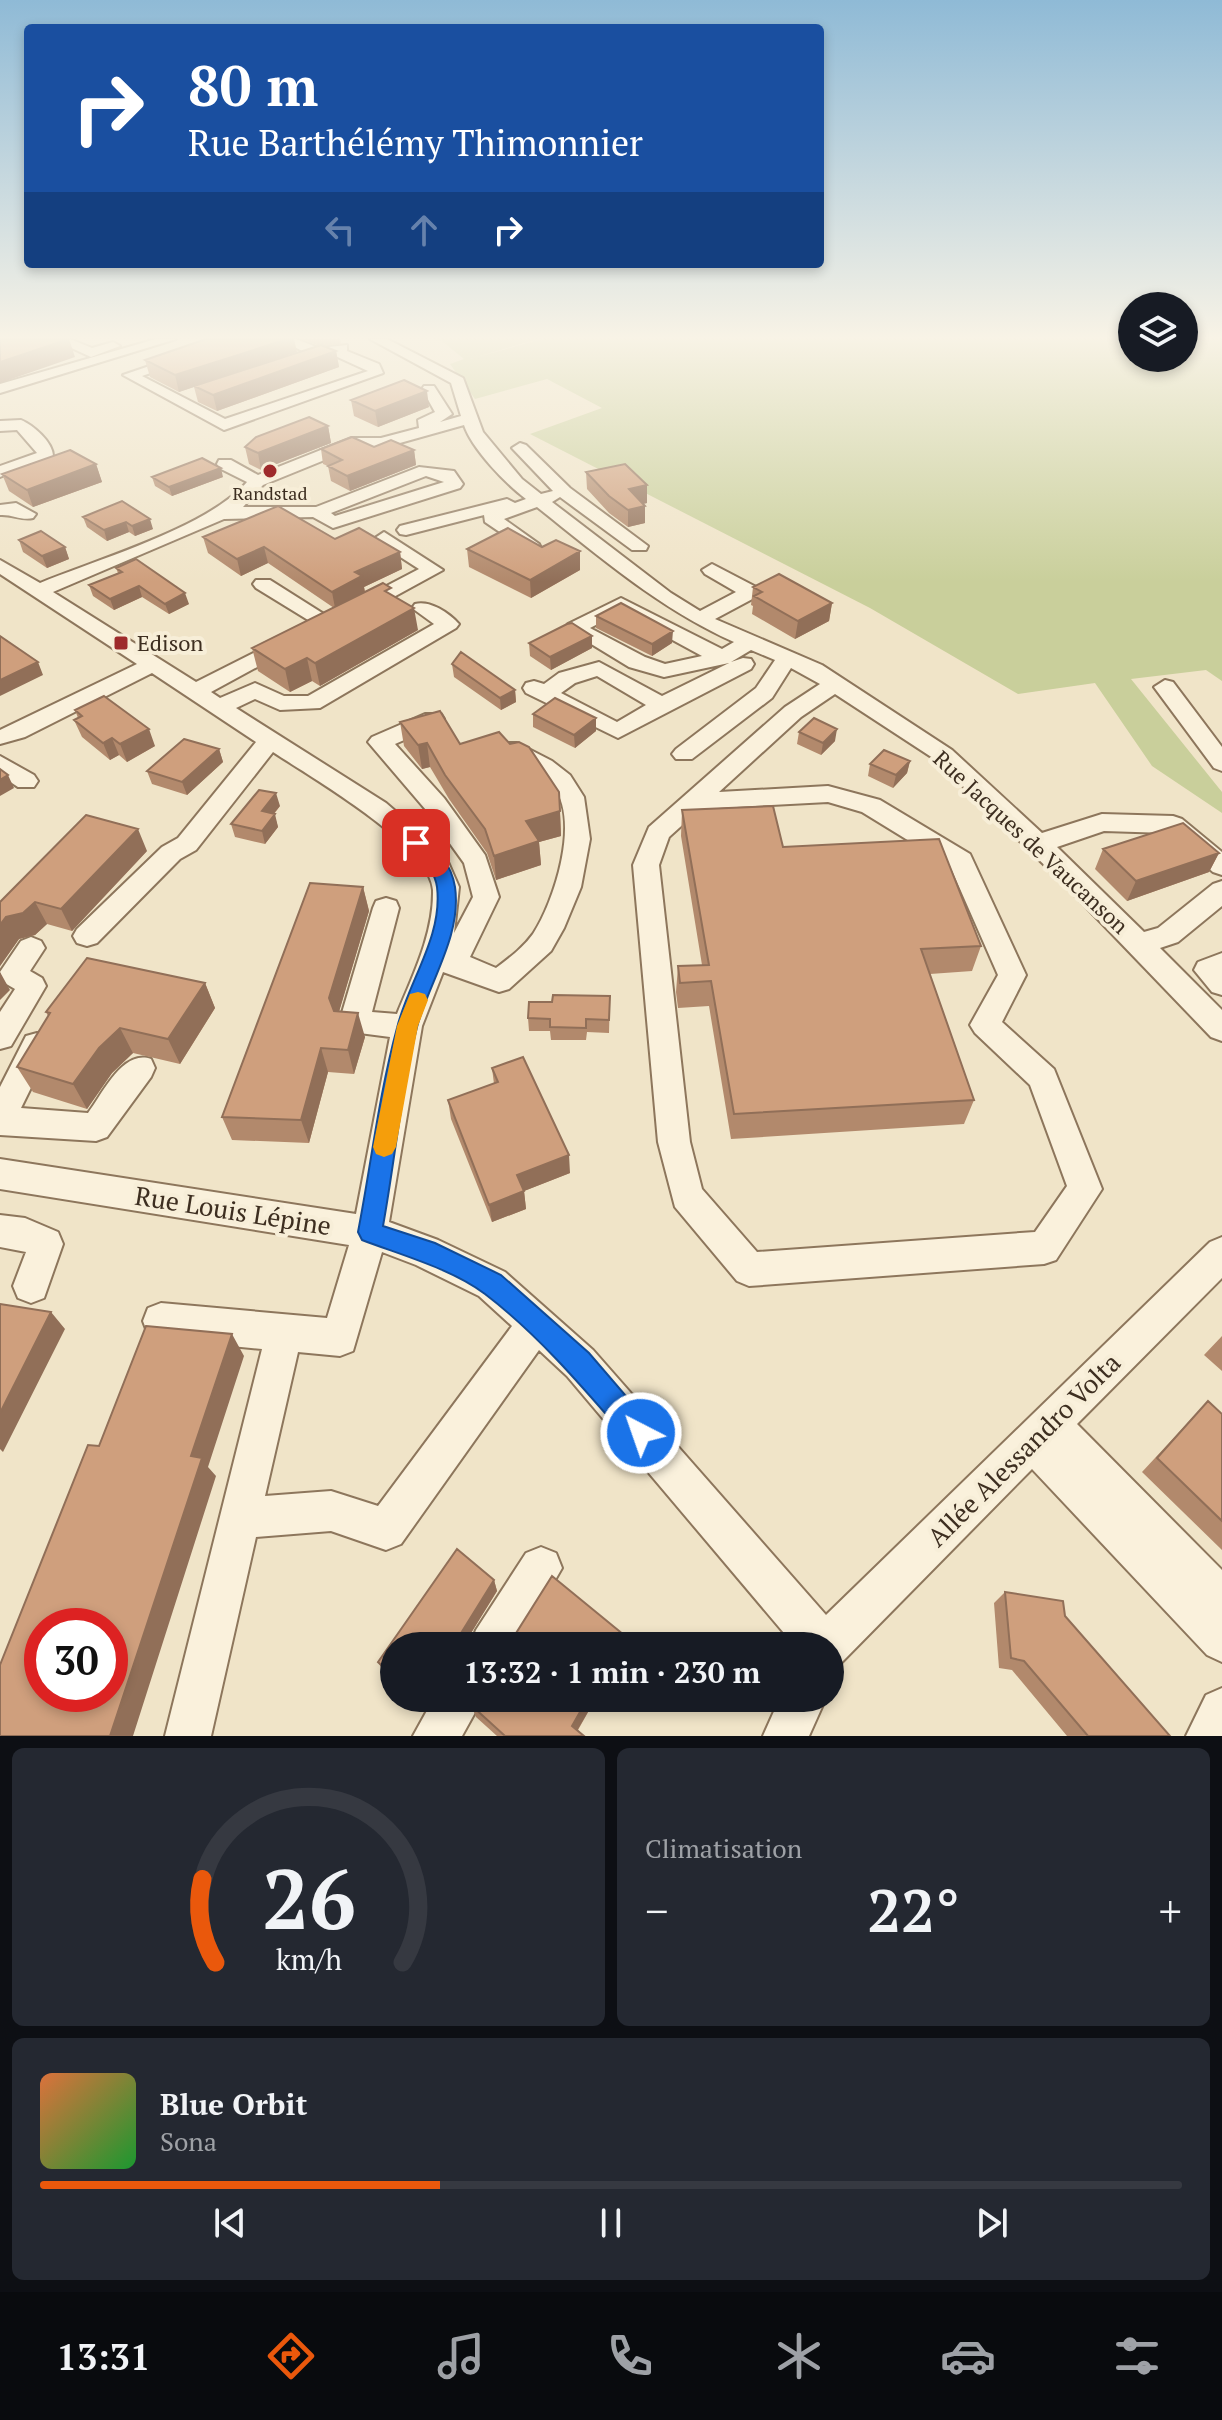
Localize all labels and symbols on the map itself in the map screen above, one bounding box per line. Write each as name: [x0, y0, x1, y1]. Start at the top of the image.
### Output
marker: Randstad: [261, 462, 279, 480]
place label: Randstad: [233, 481, 307, 505]
place label: Edison: [137, 628, 203, 657]
marker: Edison: [112, 634, 130, 652]
street label: Rue Jacques de Vaucanson: [928, 744, 1135, 940]
pin: [382, 809, 450, 877]
street label: Rue Louis Lépine: [133, 1178, 334, 1242]
street label: Allée Alessandro Volta: [919, 1345, 1127, 1553]
position arrow: [599, 1391, 683, 1475]
speed limit sign: 30: [24, 1608, 128, 1712]

